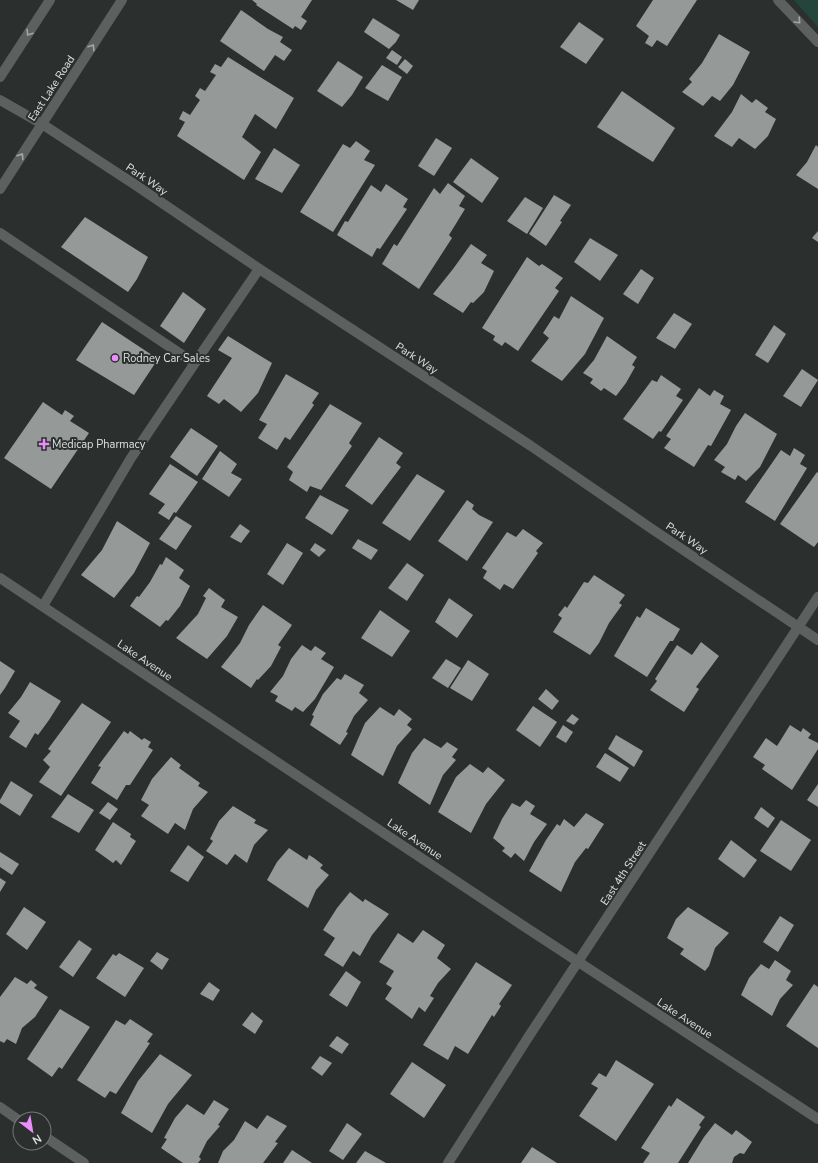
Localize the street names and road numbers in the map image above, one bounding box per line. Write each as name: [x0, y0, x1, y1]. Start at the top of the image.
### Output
street label: East Lake Road: [25, 53, 78, 124]
street label: Park Way: [123, 160, 171, 199]
street label: Park Way: [393, 339, 441, 378]
street label: Park Way: [663, 519, 711, 558]
street label: Lake Avenue: [114, 637, 175, 684]
street label: Lake Avenue: [384, 816, 445, 863]
street label: East 4th Street: [597, 838, 650, 908]
street label: Lake Avenue: [654, 995, 715, 1042]

